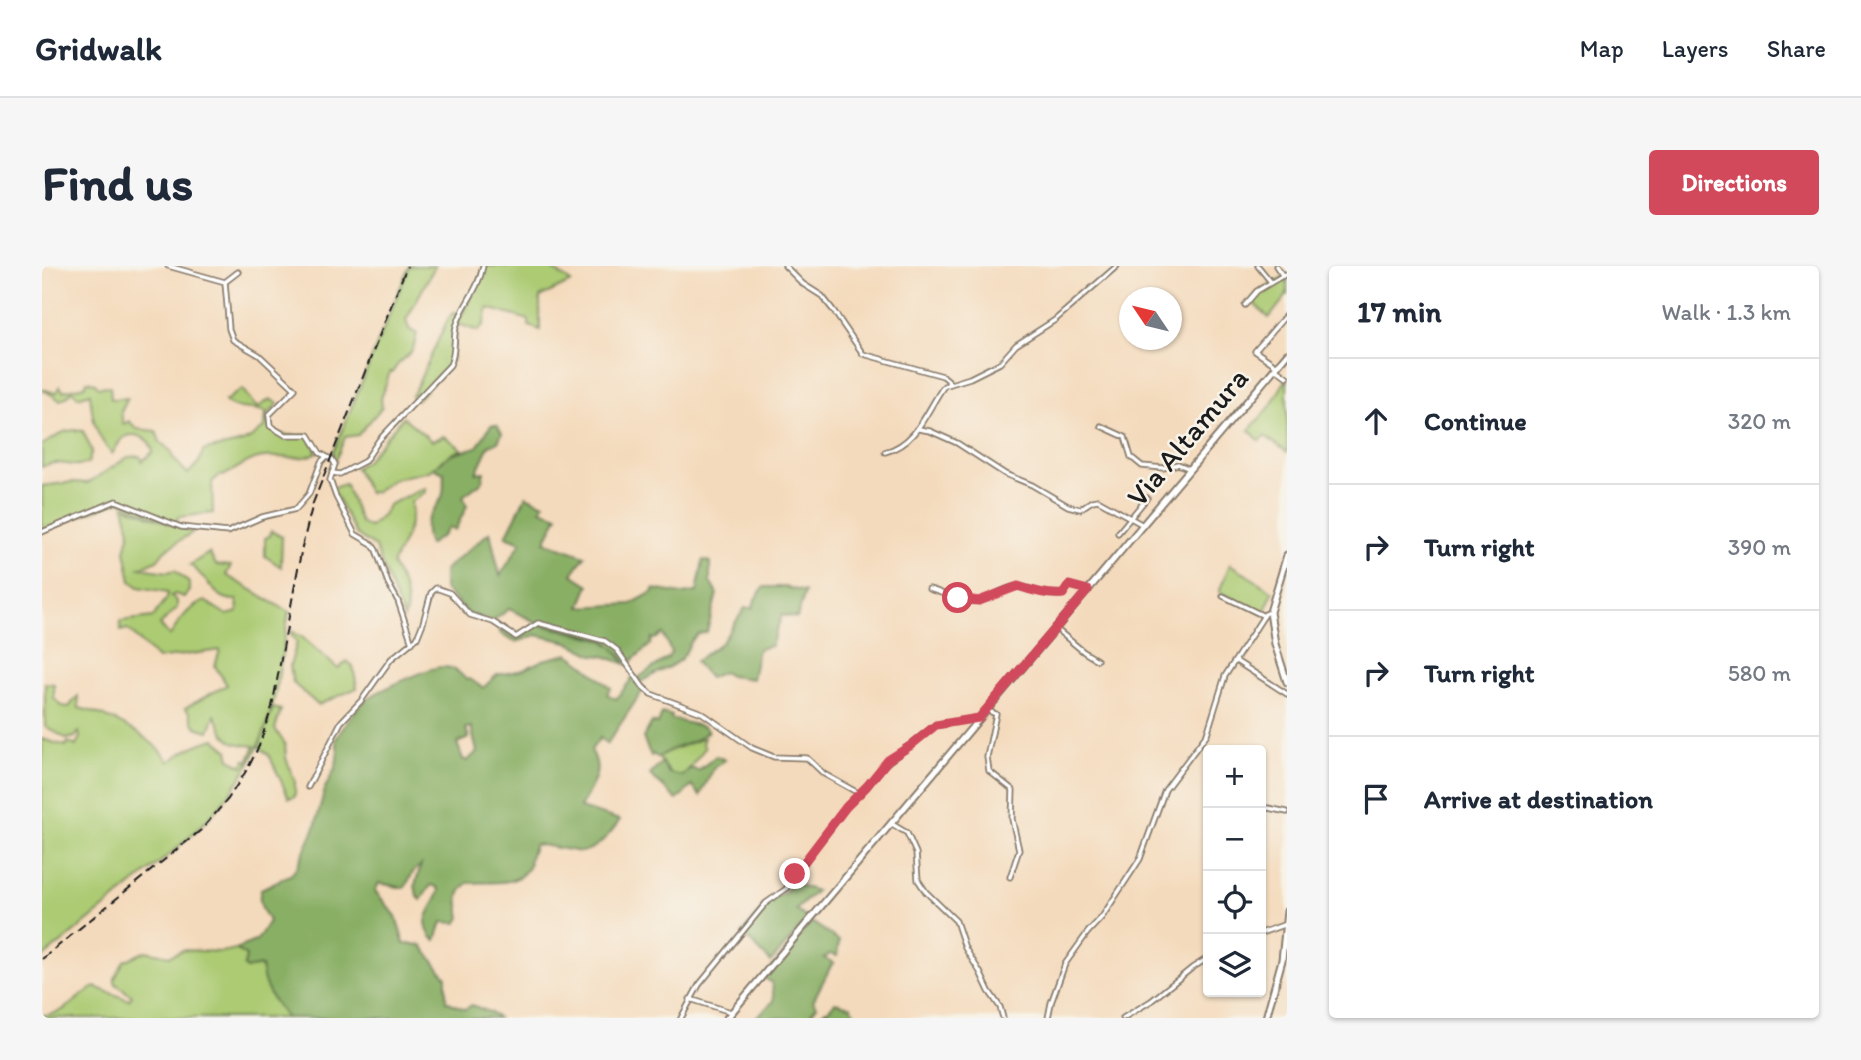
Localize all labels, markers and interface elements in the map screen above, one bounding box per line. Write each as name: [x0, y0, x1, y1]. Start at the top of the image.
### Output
text: Gridwalk: [35, 29, 162, 68]
text: Map: [1580, 34, 1624, 63]
text: Layers: [1662, 34, 1729, 63]
text: Share: [1767, 34, 1826, 63]
button: Directions: [1649, 150, 1819, 215]
text: Find us: [42, 153, 193, 212]
north arrow: [1119, 287, 1182, 350]
text: 17 min: [1357, 293, 1441, 330]
text: Walk · 1.3 km: [1662, 298, 1791, 326]
street label: Via Altamura: [1118, 360, 1256, 514]
icon: ahead: [1357, 402, 1395, 440]
text: Continue: [1424, 405, 1527, 437]
text: 320 m: [1728, 407, 1791, 435]
icon: right: [1357, 528, 1395, 566]
text: Turn right: [1424, 531, 1535, 563]
text: 390 m: [1728, 533, 1791, 561]
route start: [942, 582, 973, 613]
icon: right: [1357, 654, 1395, 692]
text: Turn right: [1424, 657, 1535, 689]
text: 580 m: [1728, 659, 1791, 687]
map controls: [1203, 745, 1266, 997]
button: +: [1203, 745, 1266, 808]
icon: arrive: [1357, 780, 1395, 818]
text: Arrive at destination: [1424, 783, 1653, 815]
button: −: [1203, 808, 1266, 871]
route end: [779, 858, 810, 889]
button: locate: [1203, 871, 1266, 934]
button: layers: [1203, 934, 1266, 997]

